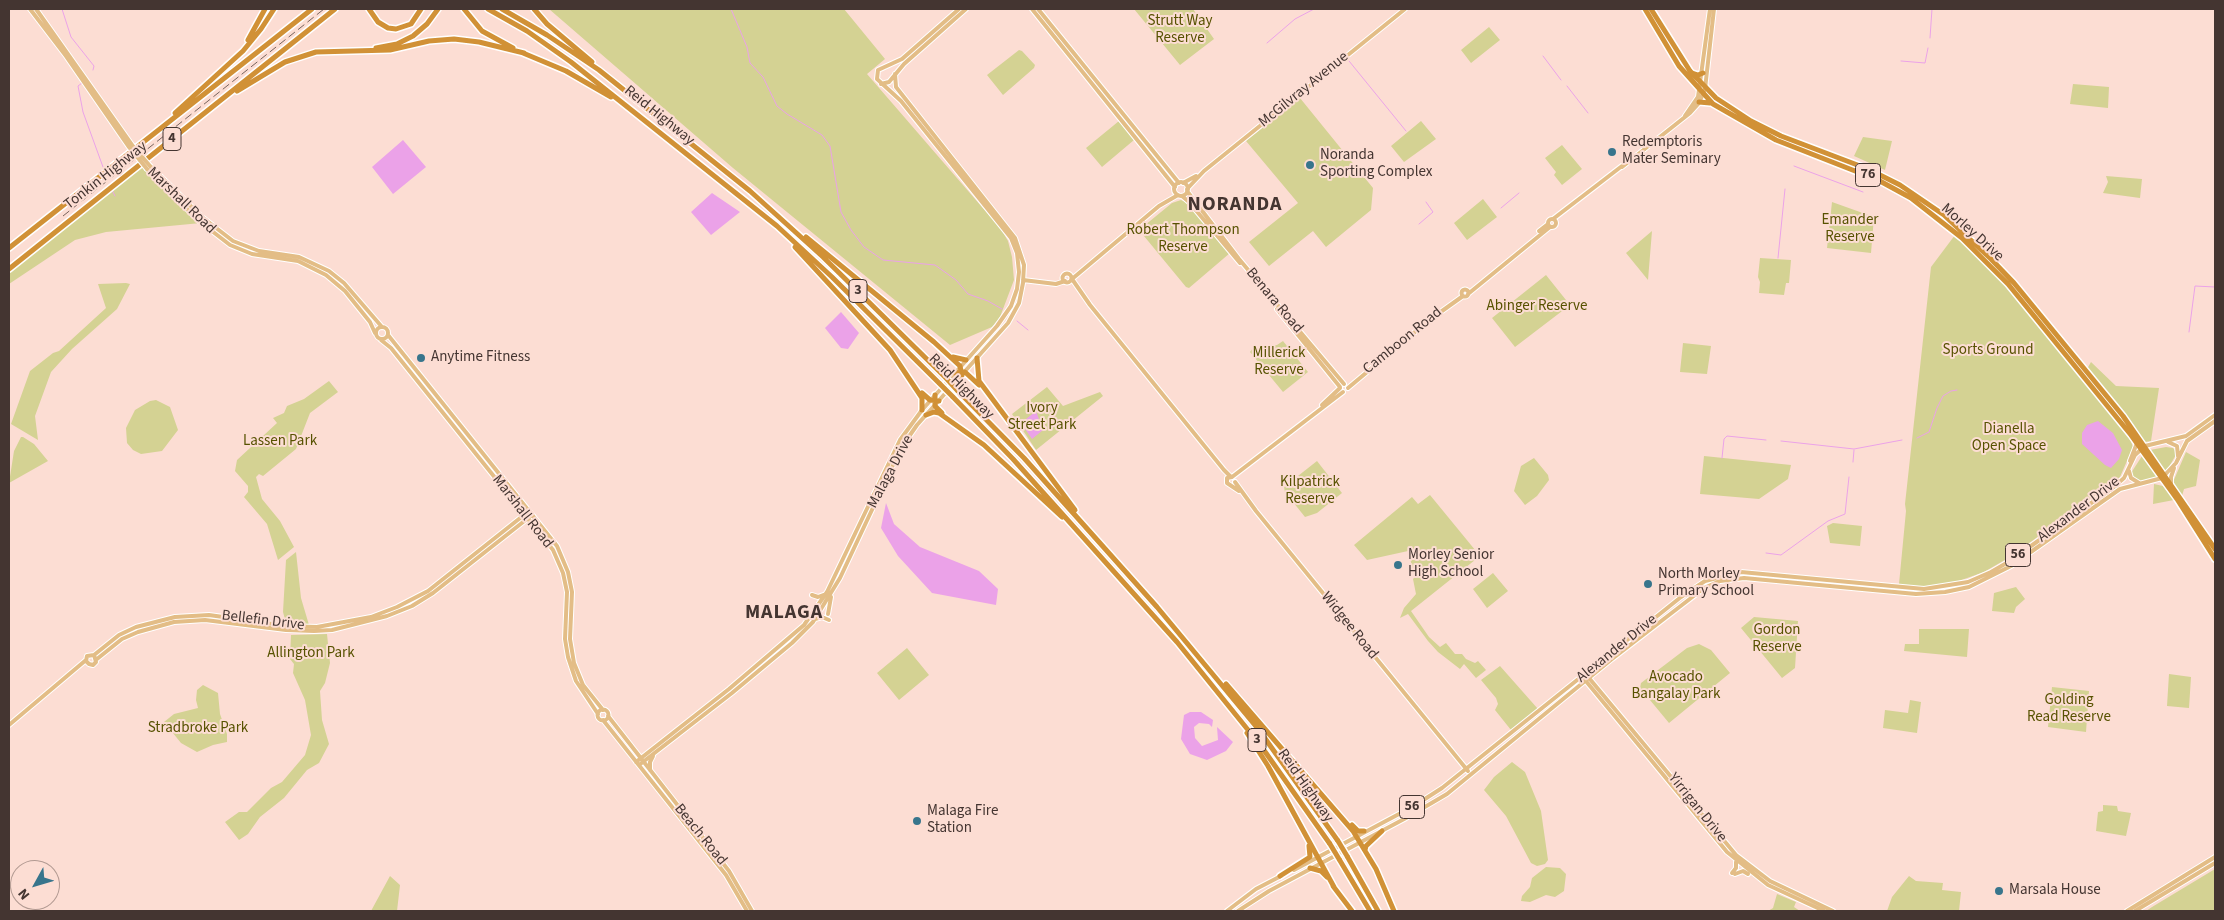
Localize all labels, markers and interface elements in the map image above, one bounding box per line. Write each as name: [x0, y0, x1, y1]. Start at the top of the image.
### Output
park label: Strutt Way Reserve: [1147, 13, 1213, 48]
street label: McGilvray Avenue: [1256, 48, 1352, 132]
street label: Reid Highway: [620, 82, 698, 150]
road number: 4: [163, 128, 181, 150]
place label: Redemptoris Mater Seminary: [1622, 134, 1721, 169]
street label: Tonkin Highway: [61, 138, 151, 214]
marker: Redemptoris Mater Seminary: [1606, 146, 1618, 158]
place label: Noranda Sporting Complex: [1320, 147, 1432, 182]
marker: Noranda Sporting Complex: [1304, 159, 1316, 171]
street label: Marshall Road: [143, 164, 219, 238]
road number: 76: [1856, 164, 1880, 186]
district label: NORANDA: [1187, 194, 1283, 218]
street label: Morley Drive: [1937, 200, 2007, 266]
park label: Emander Reserve: [1821, 212, 1879, 247]
park label: Robert Thompson Reserve: [1126, 222, 1240, 257]
street label: Benara Road: [1242, 265, 1306, 337]
road number: 3: [849, 280, 867, 302]
park label: Abinger Reserve: [1487, 298, 1587, 316]
street label: Camboon Road: [1360, 304, 1446, 378]
park label: Sports Ground: [1942, 342, 2034, 360]
park label: Millerick Reserve: [1253, 345, 1305, 380]
place label: Anytime Fitness: [431, 349, 530, 367]
street label: Reid Highway: [925, 351, 997, 423]
marker: Anytime Fitness: [415, 352, 427, 364]
park label: Ivory Street Park: [1008, 400, 1076, 435]
park label: Dianella Open Space: [1972, 421, 2046, 456]
street label: Malaga Drive: [864, 432, 918, 512]
park label: Lassen Park: [243, 433, 317, 451]
street label: Marshall Road: [488, 472, 556, 552]
street label: Alexander Drive: [2034, 473, 2124, 547]
park label: Kilpatrick Reserve: [1280, 474, 1340, 509]
road number: 56: [2006, 544, 2030, 566]
place label: Morley Senior High School: [1408, 547, 1494, 582]
marker: Morley Senior High School: [1392, 559, 1404, 571]
place label: North Morley Primary School: [1658, 566, 1754, 601]
marker: North Morley Primary School: [1642, 578, 1654, 590]
street label: Widgee Road: [1316, 589, 1382, 663]
district label: MALAGA: [744, 602, 824, 626]
street label: Bellefin Drive: [221, 607, 305, 635]
street label: Alexander Drive: [1573, 611, 1661, 687]
park label: Gordon Reserve: [1752, 622, 1802, 657]
park label: Allington Park: [267, 645, 355, 663]
park label: Avocado Bangalay Park: [1632, 669, 1720, 704]
park label: Golding Read Reserve: [2027, 692, 2111, 727]
park label: Stradbroke Park: [148, 720, 248, 738]
road number: 3: [1248, 728, 1266, 752]
street label: Reid Highway: [1273, 746, 1337, 826]
street label: Yirrigan Drive: [1664, 770, 1730, 846]
road number: 56: [1400, 796, 1424, 819]
street label: Beach Road: [670, 801, 730, 869]
place label: Malaga Fire Station: [927, 803, 998, 838]
marker: Malaga Fire Station: [911, 815, 923, 827]
north arrow: [10, 860, 60, 910]
place label: Marsala House: [2009, 882, 2101, 900]
text: N: [13, 884, 35, 904]
marker: Marsala House: [1993, 885, 2005, 897]

